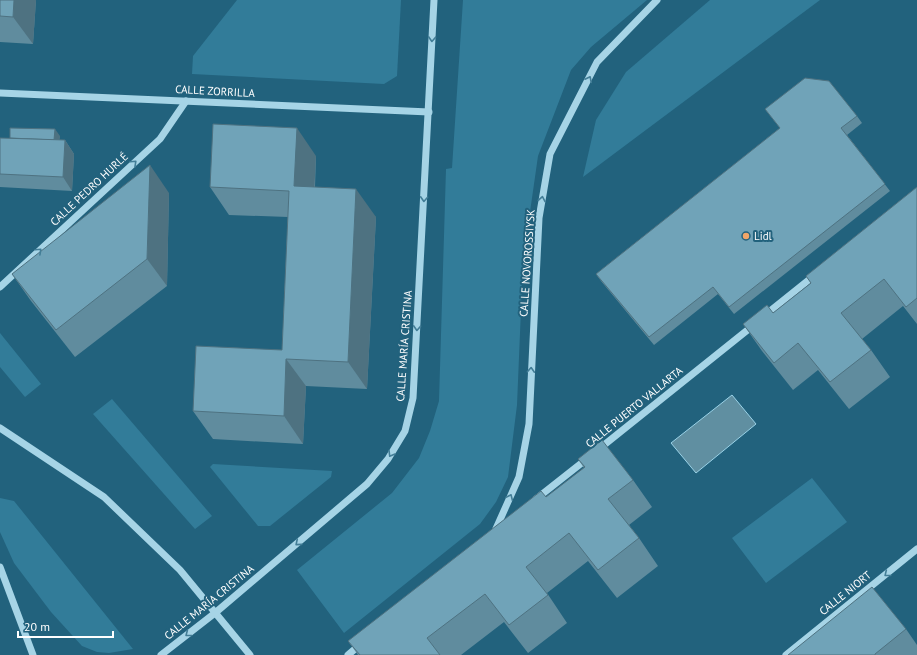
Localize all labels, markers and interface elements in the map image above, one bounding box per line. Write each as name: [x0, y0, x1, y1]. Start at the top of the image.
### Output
one-way arrow: [428, 36, 436, 42]
one-way arrow: [584, 75, 591, 83]
street label: CALLE ZORRILLA: [175, 82, 256, 100]
street label: CALLE PEDRO HURLÉ: [47, 149, 131, 229]
one-way arrow: [129, 160, 137, 167]
one-way arrow: [419, 196, 428, 202]
one-way arrow: [537, 196, 546, 202]
street label: CALLE NOVOROSSIYSK: [516, 208, 538, 317]
place label: Lidl: [754, 229, 773, 243]
marker: Lidl: [741, 231, 751, 241]
one-way arrow: [34, 248, 42, 256]
street label: CALLE MARÍA CRISTINA: [393, 289, 415, 402]
one-way arrow: [413, 326, 421, 332]
street label: CALLE PUERTO VALLARTA: [583, 363, 686, 451]
one-way arrow: [527, 367, 536, 373]
one-way arrow: [389, 450, 396, 457]
one-way arrow: [505, 494, 513, 502]
one-way arrow: [295, 539, 303, 546]
street label: CALLE MARÍA CRISTINA: [161, 561, 257, 643]
street label: CALLE NIORT: [816, 568, 874, 618]
one-way arrow: [884, 569, 891, 576]
scale bar: [18, 613, 113, 639]
text: 20 m: [24, 619, 50, 634]
one-way arrow: [185, 629, 192, 636]

